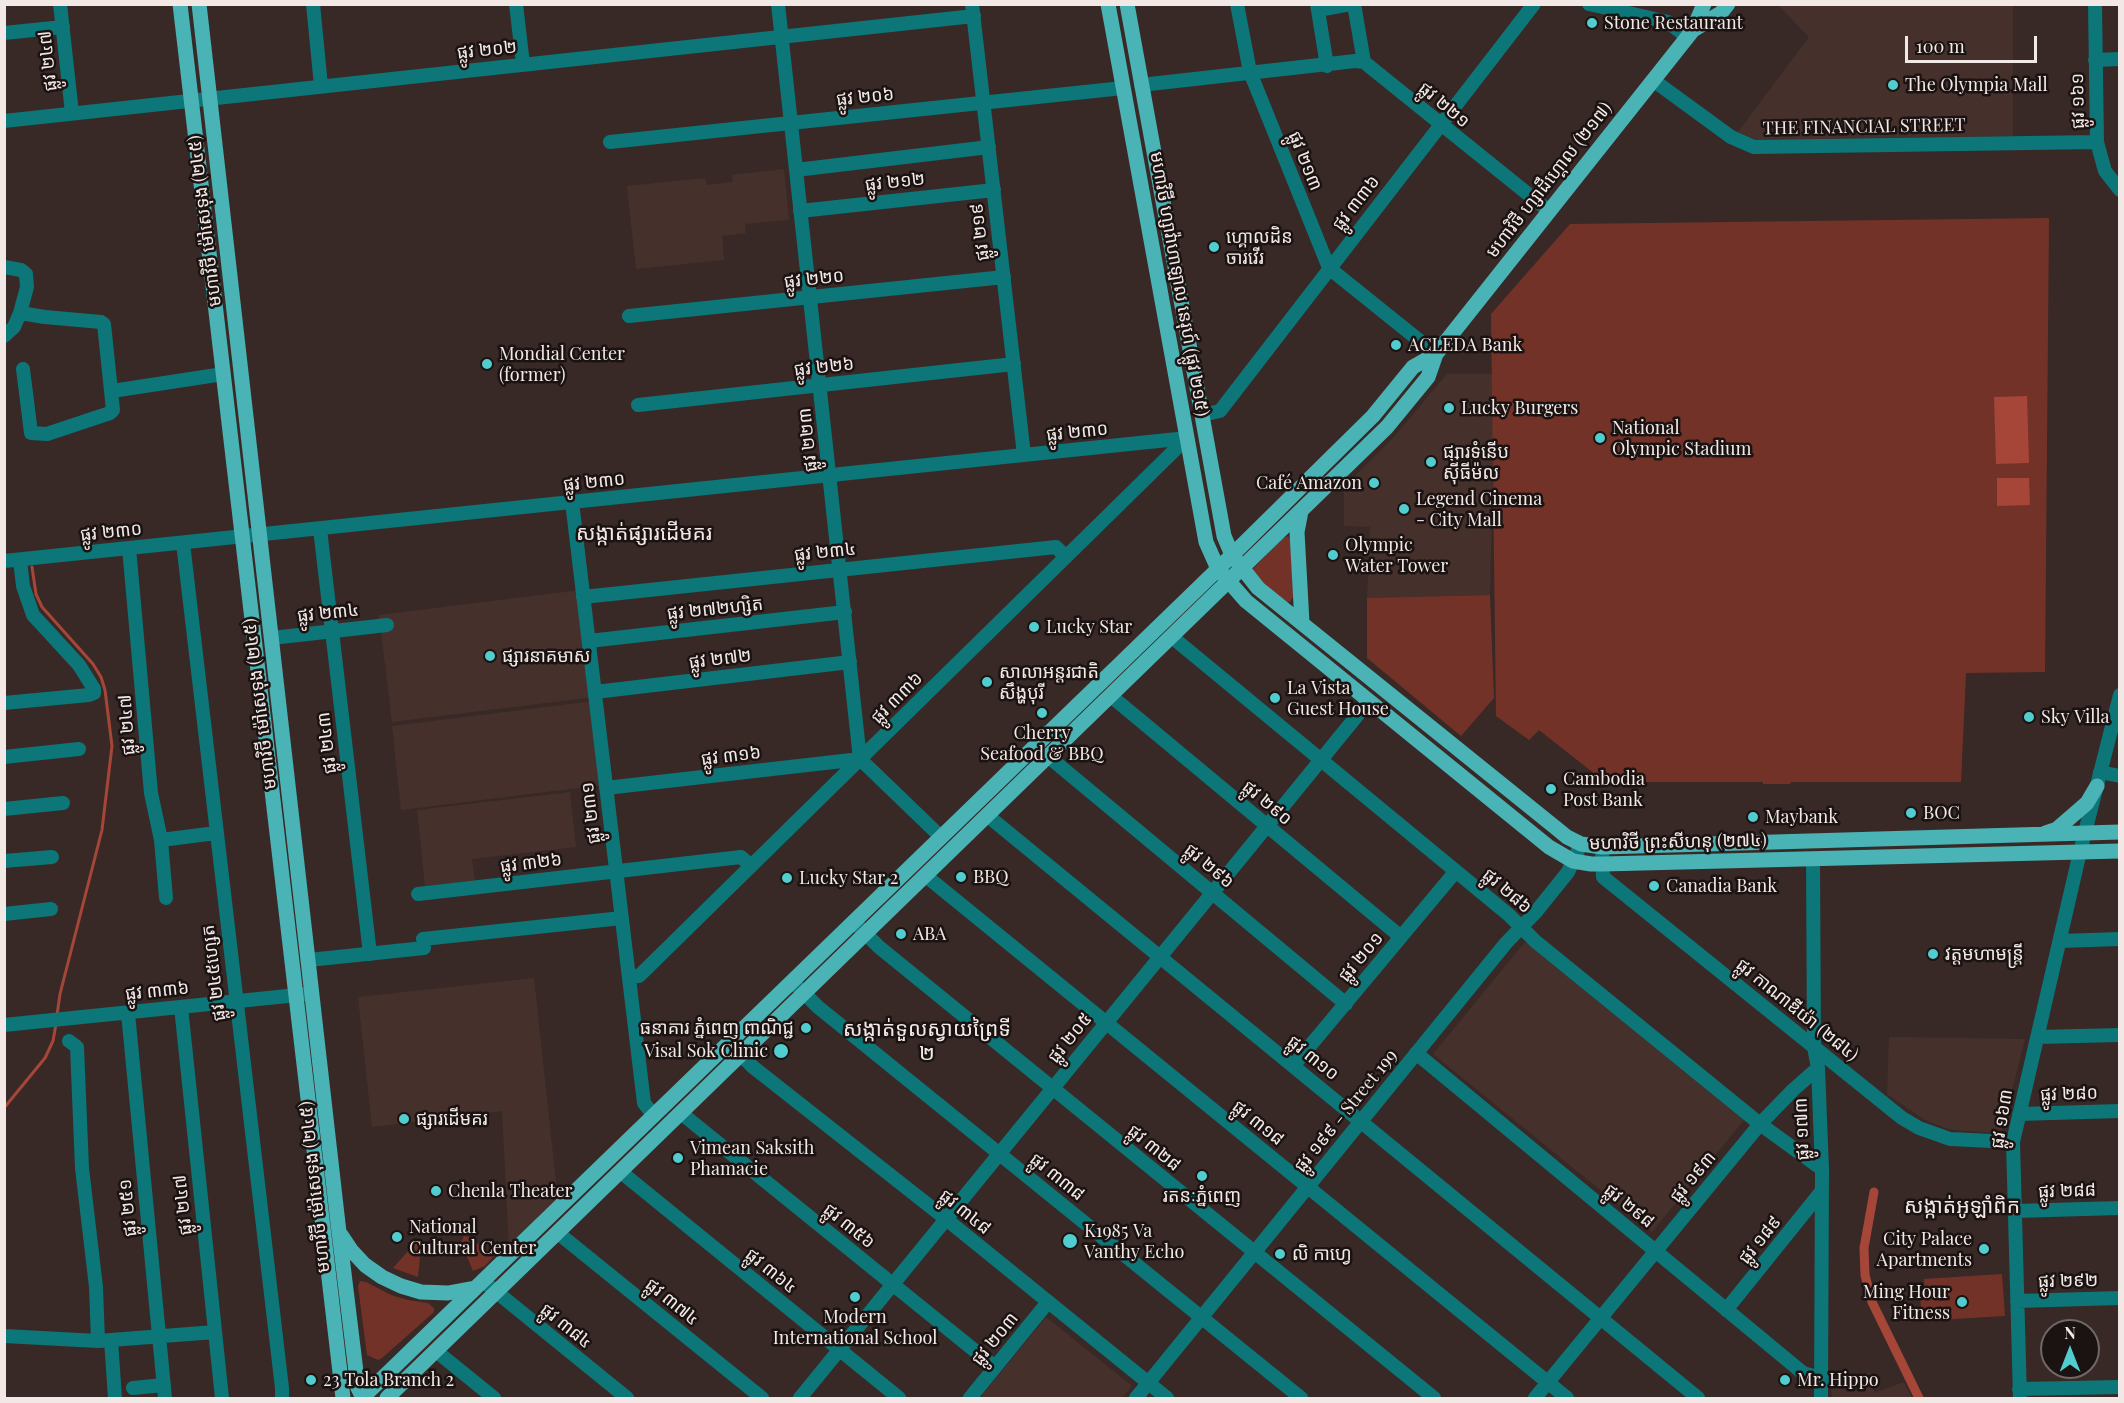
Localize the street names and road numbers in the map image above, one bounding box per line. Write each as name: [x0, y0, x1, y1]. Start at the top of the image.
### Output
street label: ផ្លូវ ២៤៧: [34, 30, 62, 92]
street label: ផ្លូវ ២០២: [456, 36, 518, 64]
street label: ផ្លូវ ១៦១: [2067, 73, 2089, 129]
street label: ផ្លូវ ២២១: [1414, 77, 1474, 133]
street label: ផ្លូវ ២០៦: [835, 83, 895, 111]
street label: មហាវិថី ហ្សាដឹហ្គោល (២១៧): [1482, 98, 1616, 262]
street label: THE FINANCIAL STREET: [1762, 114, 1966, 140]
street label: ផ្លូវ ២១៣: [1283, 128, 1327, 194]
street label: មហាវិថី ម៉ៅសេទុង (២៤៥): [184, 134, 226, 308]
street label: មហាវិថី ហ្សាវ៉ាហាឡាល នេរុហ៍ (ផ្លូវ ២១៥): [1145, 150, 1213, 418]
street label: ផ្លូវ ២១២: [864, 168, 926, 196]
street label: ផ្លូវ ៣៣៦: [1328, 171, 1384, 235]
street label: ផ្លូវ ២១៩: [966, 202, 994, 262]
street label: ផ្លូវ ២២០: [783, 265, 845, 293]
street label: ផ្លូវ ២២៦: [793, 353, 855, 381]
street label: ផ្លូវ ២២៣: [794, 407, 822, 473]
street label: ផ្លូវ ២៣០: [1045, 418, 1109, 446]
street label: ផ្លូវ ២៣០: [562, 468, 626, 496]
street label: ផ្លូវ ២៣០: [79, 518, 143, 546]
street label: ផ្លូវ ២៣៤: [793, 538, 857, 566]
street label: ផ្លូវ ២៧២ហ្សិត: [666, 593, 764, 625]
street label: ផ្លូវ ២៣៤: [296, 599, 360, 627]
street label: មហាវិថី ម៉ៅសេទុង (២៤៥): [239, 617, 281, 791]
street label: ផ្លូវ ២៧២: [687, 644, 753, 674]
street label: ផ្លូវ ៣៣៦: [867, 668, 927, 728]
street label: ផ្លូវ ២៤៧: [114, 694, 140, 756]
street label: ផ្លូវ ២៤៣: [312, 711, 342, 775]
street label: ផ្លូវ ៣១៦: [700, 742, 762, 770]
street label: ផ្លូវ ២៩០: [1238, 776, 1296, 830]
street label: ផ្លូវ ២៣១: [576, 781, 606, 845]
street label: មហាវិថី ព្រះសីហនុ (២៧៤): [1589, 830, 1767, 854]
street label: ផ្លូវ ២៩៦: [1180, 839, 1238, 893]
street label: ផ្លូវ ៣២៦: [499, 848, 563, 878]
street label: ផ្លូវ ២៨៦: [1478, 864, 1536, 918]
street label: ផ្លូវ ២៤៥ហ្សេត: [197, 924, 231, 1022]
street label: ផ្លូវ ២០១: [1334, 928, 1388, 986]
street label: ផ្លូវ កាណាឌីយ៉ា (២៨៤): [1731, 954, 1863, 1066]
street label: ផ្លូវ ៣៣៦: [124, 977, 190, 1005]
street label: ផ្លូវ ២០៥: [1043, 1009, 1097, 1067]
street label: ផ្លូវ ៣១០: [1283, 1031, 1343, 1085]
street label: ផ្លូវ ១៩៩ - Street 199: [1290, 1045, 1402, 1177]
street label: ផ្លូវ ២៨០: [2040, 1082, 2098, 1106]
street label: ផ្លូវ ១៦៣: [1987, 1088, 2017, 1150]
street label: ផ្លូវ ៣១៨: [1228, 1096, 1288, 1150]
street label: ផ្លូវ ១៧៣: [1790, 1097, 1814, 1161]
street label: មហាវិថី ម៉ៅសេទុង (២៤៥): [295, 1100, 335, 1274]
street label: ផ្លូវ ៣២៨: [1123, 1120, 1185, 1176]
street label: ផ្លូវ ១៩៣: [1665, 1147, 1721, 1207]
street label: ផ្លូវ ៣៣៨: [1025, 1148, 1089, 1206]
street label: ផ្លូវ ២៤៧: [169, 1174, 197, 1236]
street label: ផ្លូវ ២៥១: [114, 1178, 142, 1238]
street label: ផ្លូវ ២៩៨: [1600, 1179, 1658, 1233]
street label: ផ្លូវ ២៨៨: [2038, 1179, 2096, 1203]
street label: ផ្លូវ ៣៤៨: [935, 1185, 995, 1239]
street label: ផ្លូវ ៣៥៦: [819, 1199, 879, 1253]
street label: ផ្លូវ ១៨៩: [1734, 1211, 1786, 1269]
street label: ផ្លូវ ៣៦៤: [741, 1244, 801, 1298]
street label: ផ្លូវ ២៩២: [2038, 1270, 2098, 1292]
street label: ផ្លូវ ៣៧៤: [641, 1274, 703, 1330]
street label: ផ្លូវ ៣៨៤: [536, 1299, 596, 1353]
street label: ផ្លូវ ២០៣: [967, 1308, 1023, 1370]

